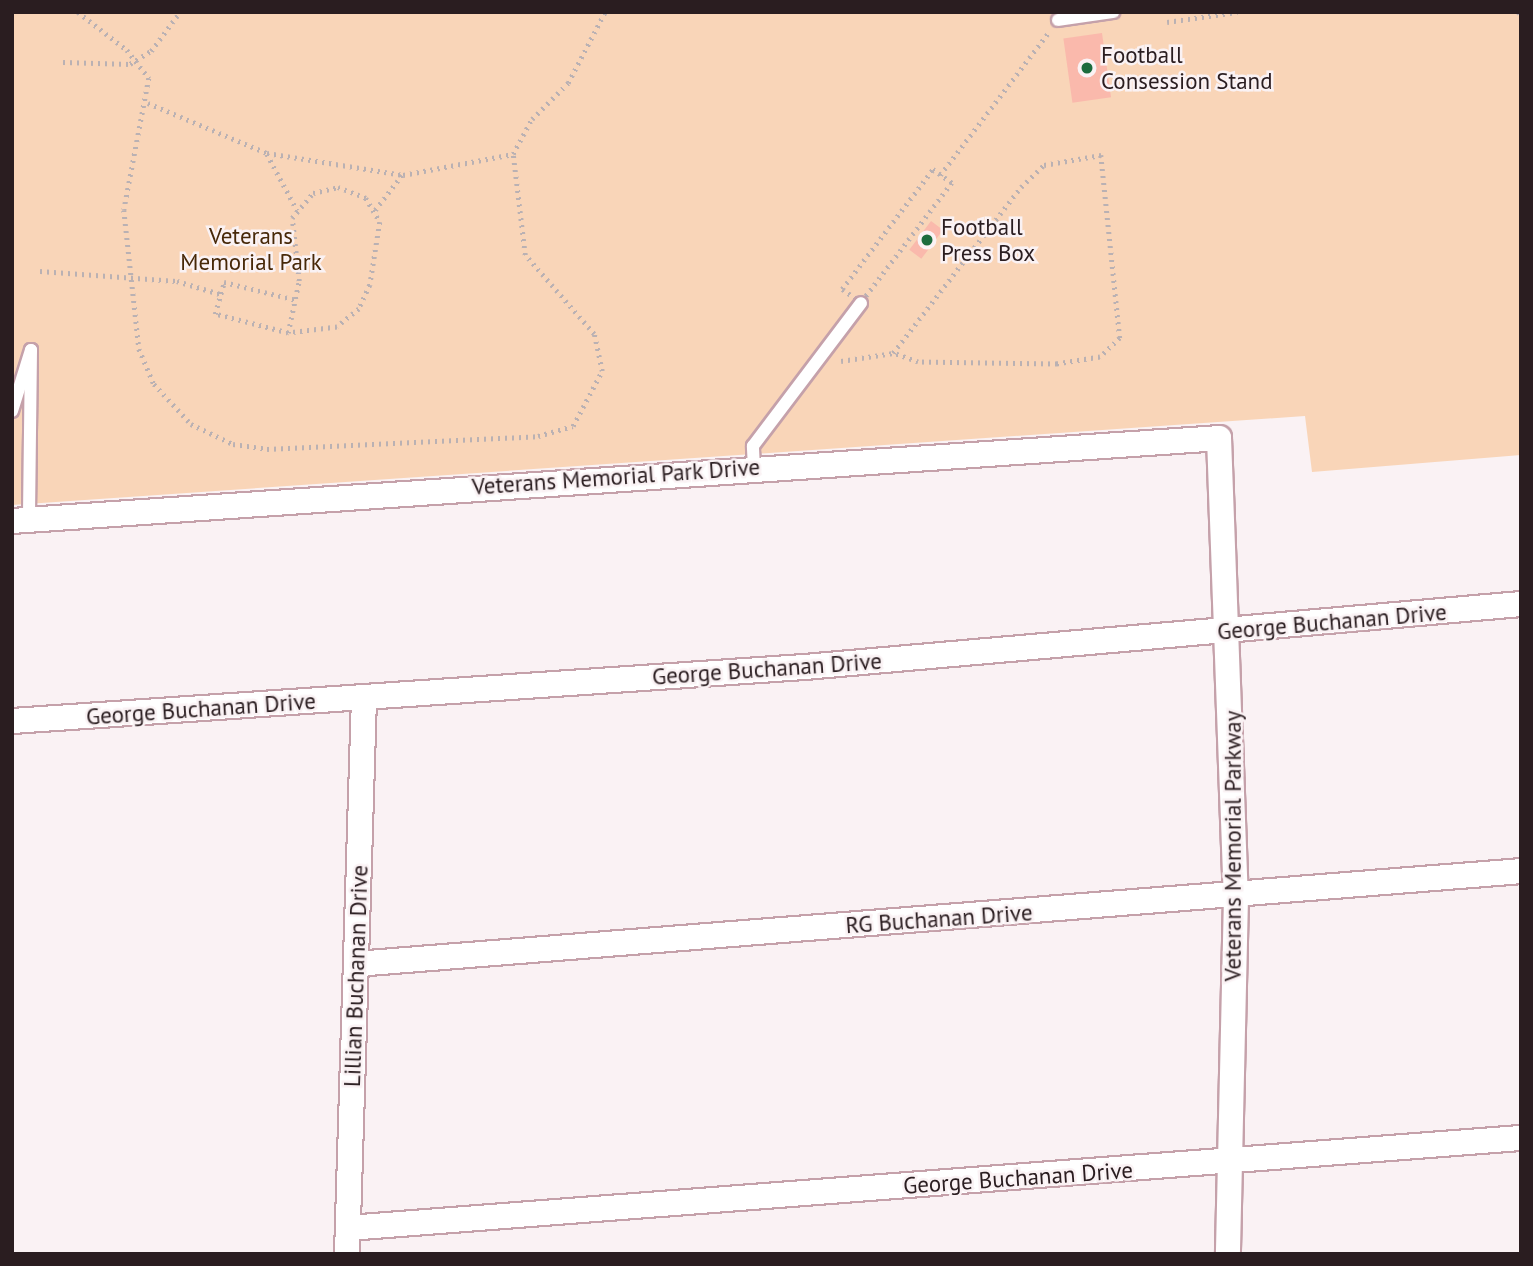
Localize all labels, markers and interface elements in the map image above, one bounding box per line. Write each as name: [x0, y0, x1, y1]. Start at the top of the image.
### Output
place label: Football Consession Stand: [1101, 41, 1273, 95]
marker: Football Consession Stand: [1079, 60, 1095, 76]
place label: Football Press Box: [941, 213, 1035, 267]
park label: Veterans Memorial Park: [180, 222, 322, 276]
marker: Football Press Box: [919, 232, 935, 248]
street label: Veterans Memorial Park Drive: [471, 453, 761, 501]
street label: George Buchanan Drive: [1216, 598, 1448, 646]
street label: George Buchanan Drive: [651, 647, 883, 691]
street label: George Buchanan Drive: [85, 687, 317, 731]
street label: Veterans Memorial Parkway: [1219, 711, 1247, 981]
street label: Lillian Buchanan Drive: [338, 864, 374, 1088]
street label: RG Buchanan Drive: [845, 899, 1033, 939]
street label: George Buchanan Drive: [902, 1156, 1134, 1200]

